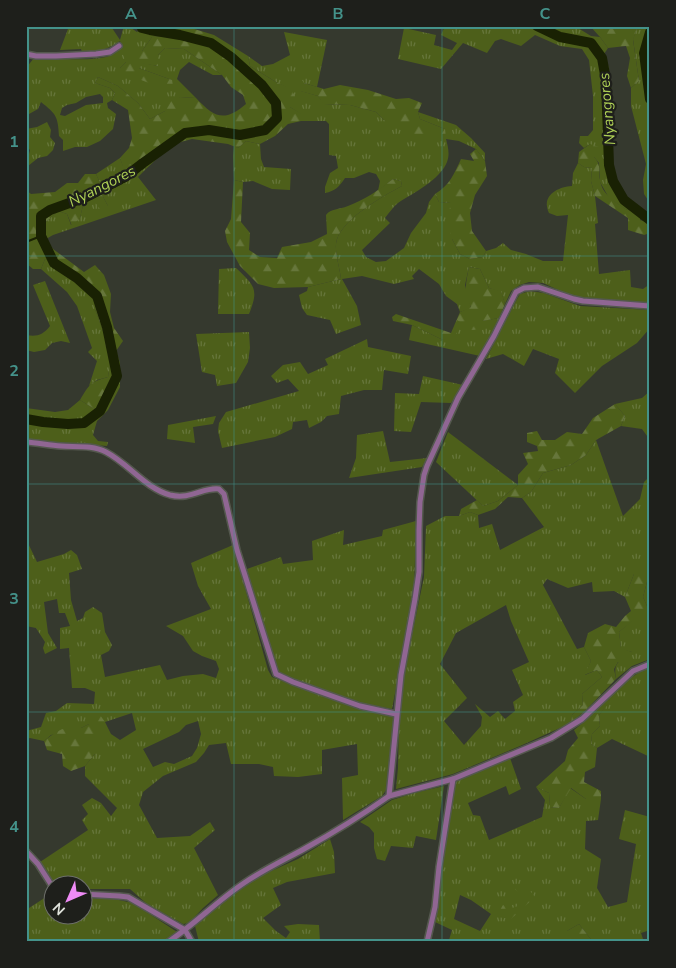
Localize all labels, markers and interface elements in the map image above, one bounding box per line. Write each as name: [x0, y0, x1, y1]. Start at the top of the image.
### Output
text: A: [125, 3, 137, 25]
text: B: [332, 3, 344, 25]
text: C: [540, 3, 551, 25]
water label: Nyangores: [594, 72, 620, 146]
text: 1: [9, 131, 19, 153]
water label: Nyangores: [65, 161, 139, 211]
text: 2: [9, 360, 19, 382]
text: 3: [9, 588, 19, 610]
text: 4: [9, 816, 19, 838]
north arrow: [42, 876, 92, 926]
text: N: [49, 898, 70, 919]

